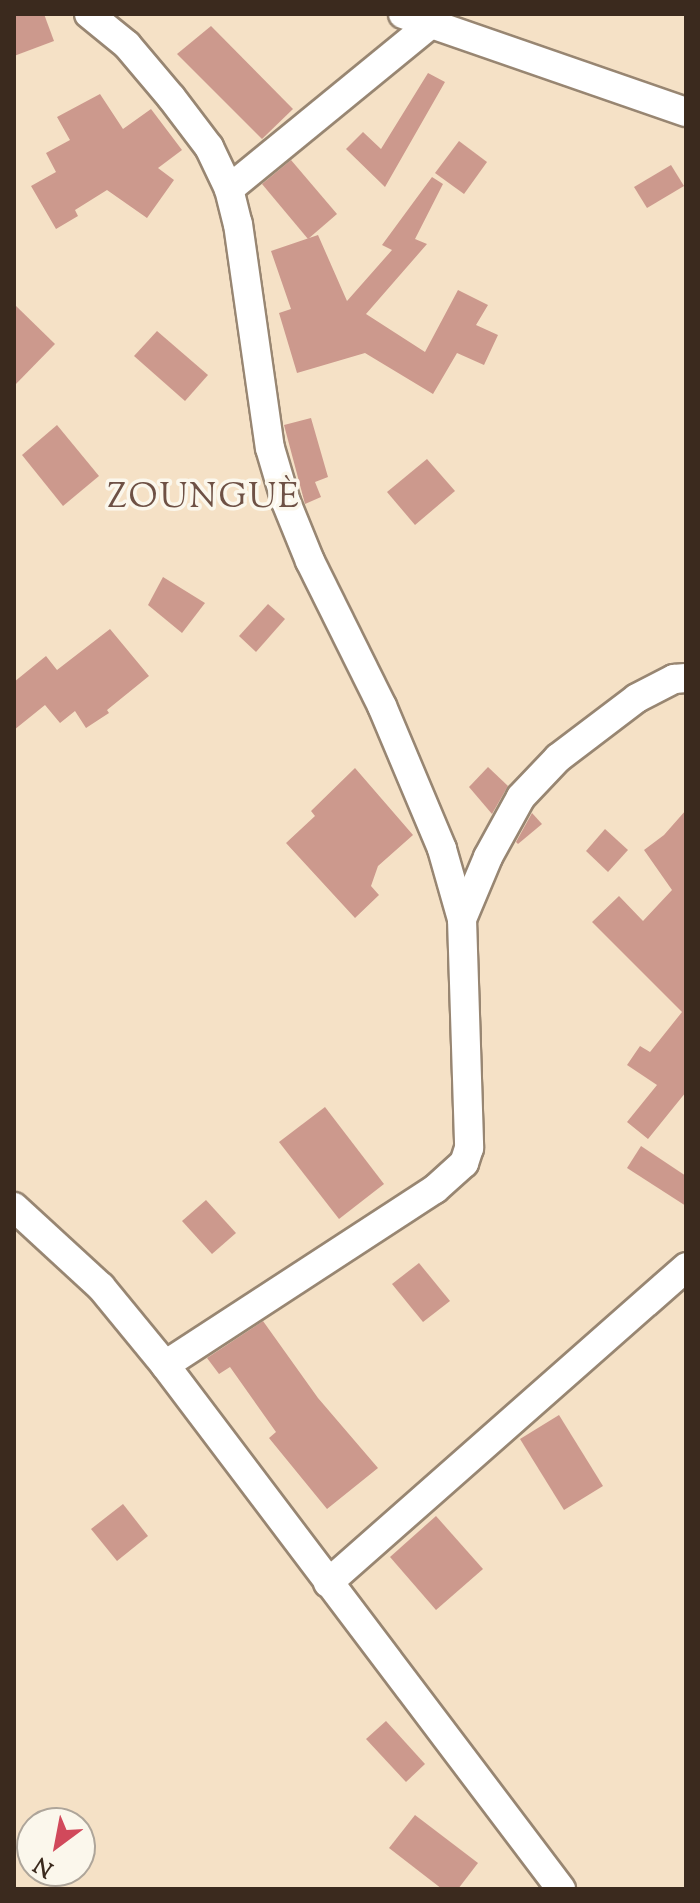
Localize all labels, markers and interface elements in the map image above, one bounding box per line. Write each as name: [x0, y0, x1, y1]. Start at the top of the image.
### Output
district label: ZOUNGUÈ: [107, 479, 301, 519]
north arrow: [16, 1807, 96, 1887]
text: N: [28, 1847, 60, 1884]

